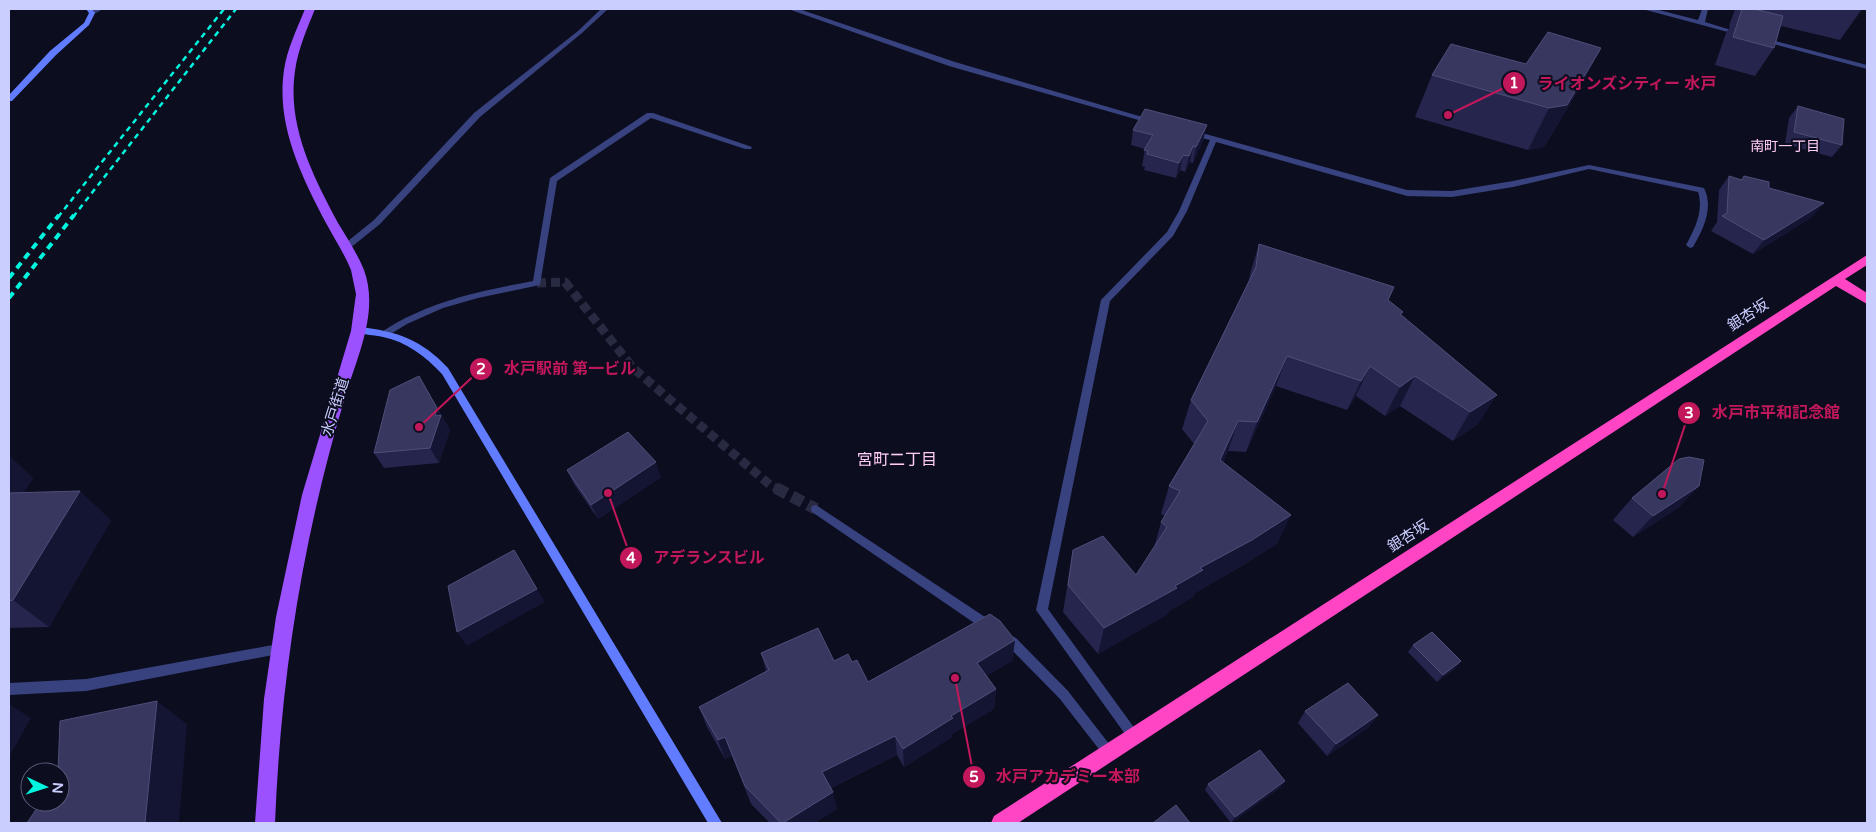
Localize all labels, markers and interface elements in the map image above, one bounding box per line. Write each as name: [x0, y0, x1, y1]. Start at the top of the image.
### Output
callout: ライオンズシティー 水戸: [1502, 68, 1727, 99]
text: 1: [1509, 74, 1519, 92]
text: ライオンズシティー 水戸: [1538, 74, 1716, 94]
district label: 南町一丁目: [1750, 138, 1820, 155]
street label: 銀杏坂: [1724, 295, 1772, 335]
callout: 水戸駅前 第一ビル: [469, 353, 646, 384]
text: 水戸駅前 第一ビル: [504, 359, 636, 379]
text: 2: [476, 360, 486, 378]
street label: 水戸街道: [318, 376, 352, 438]
callout: 水戸市平和記念館: [1677, 397, 1850, 428]
text: 水戸市平和記念館: [1712, 403, 1840, 423]
text: 3: [1684, 404, 1694, 422]
district label: 宮町二丁目: [857, 450, 937, 470]
street label: 銀杏坂: [1384, 516, 1432, 556]
callout: アデランスビル: [618, 542, 775, 573]
text: アデランスビル: [653, 548, 765, 568]
text: 4: [626, 549, 636, 567]
callout: 水戸アカデミー本部: [961, 761, 1150, 792]
north arrow: [20, 762, 70, 812]
text: 水戸アカデミー本部: [996, 767, 1140, 787]
text: 5: [969, 768, 979, 786]
text: N: [49, 782, 66, 794]

